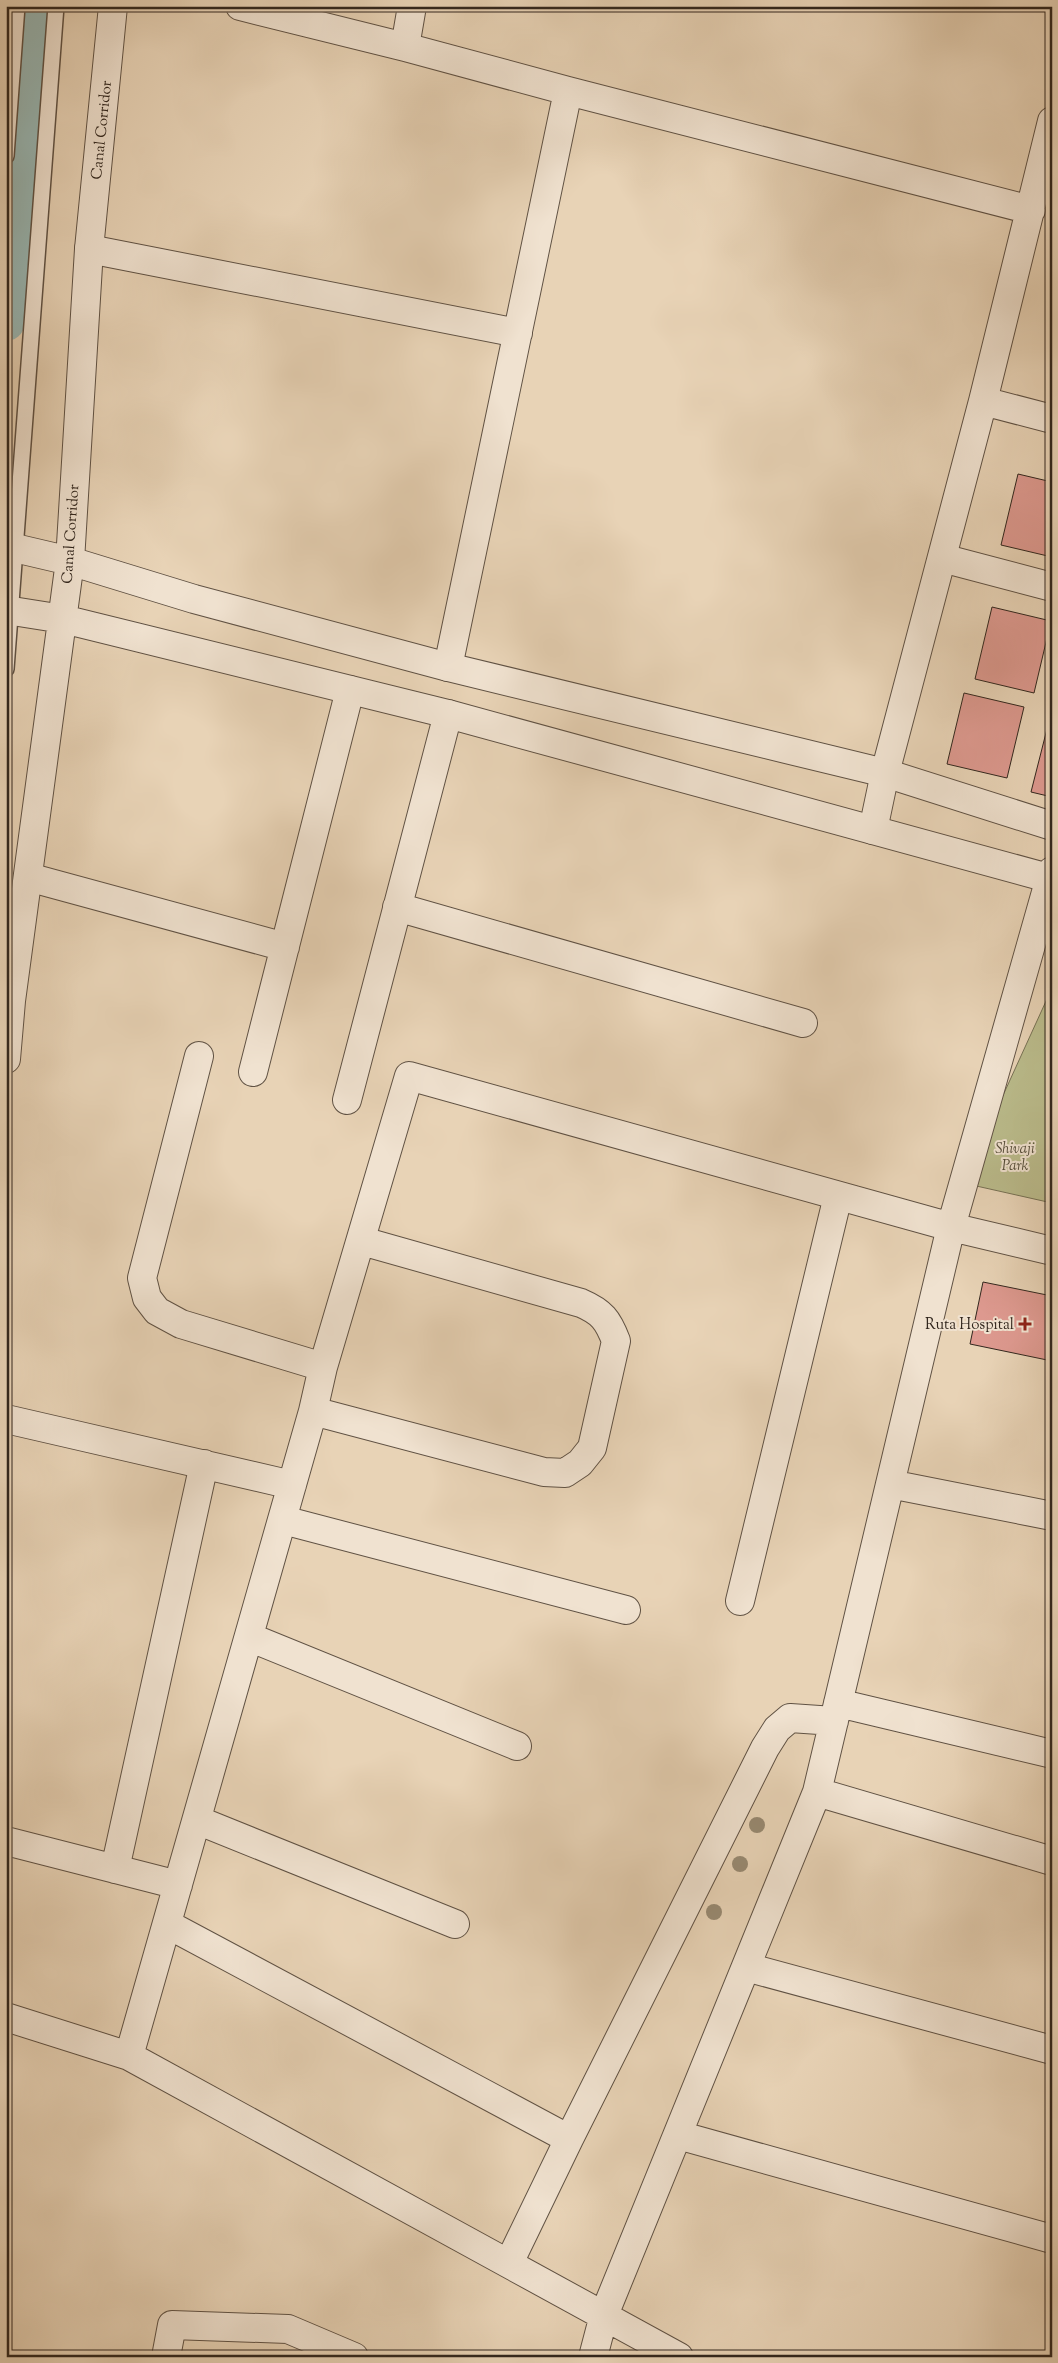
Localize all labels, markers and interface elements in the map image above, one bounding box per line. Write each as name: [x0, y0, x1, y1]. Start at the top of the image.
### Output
street label: Canal Corridor: [87, 79, 118, 181]
street label: Canal Corridor: [58, 483, 85, 584]
park label: Shivaji Park: [995, 1139, 1035, 1177]
place label: Ruta Hospital: [925, 1315, 1014, 1336]
marker: Ruta Hospital: [1018, 1317, 1032, 1331]

